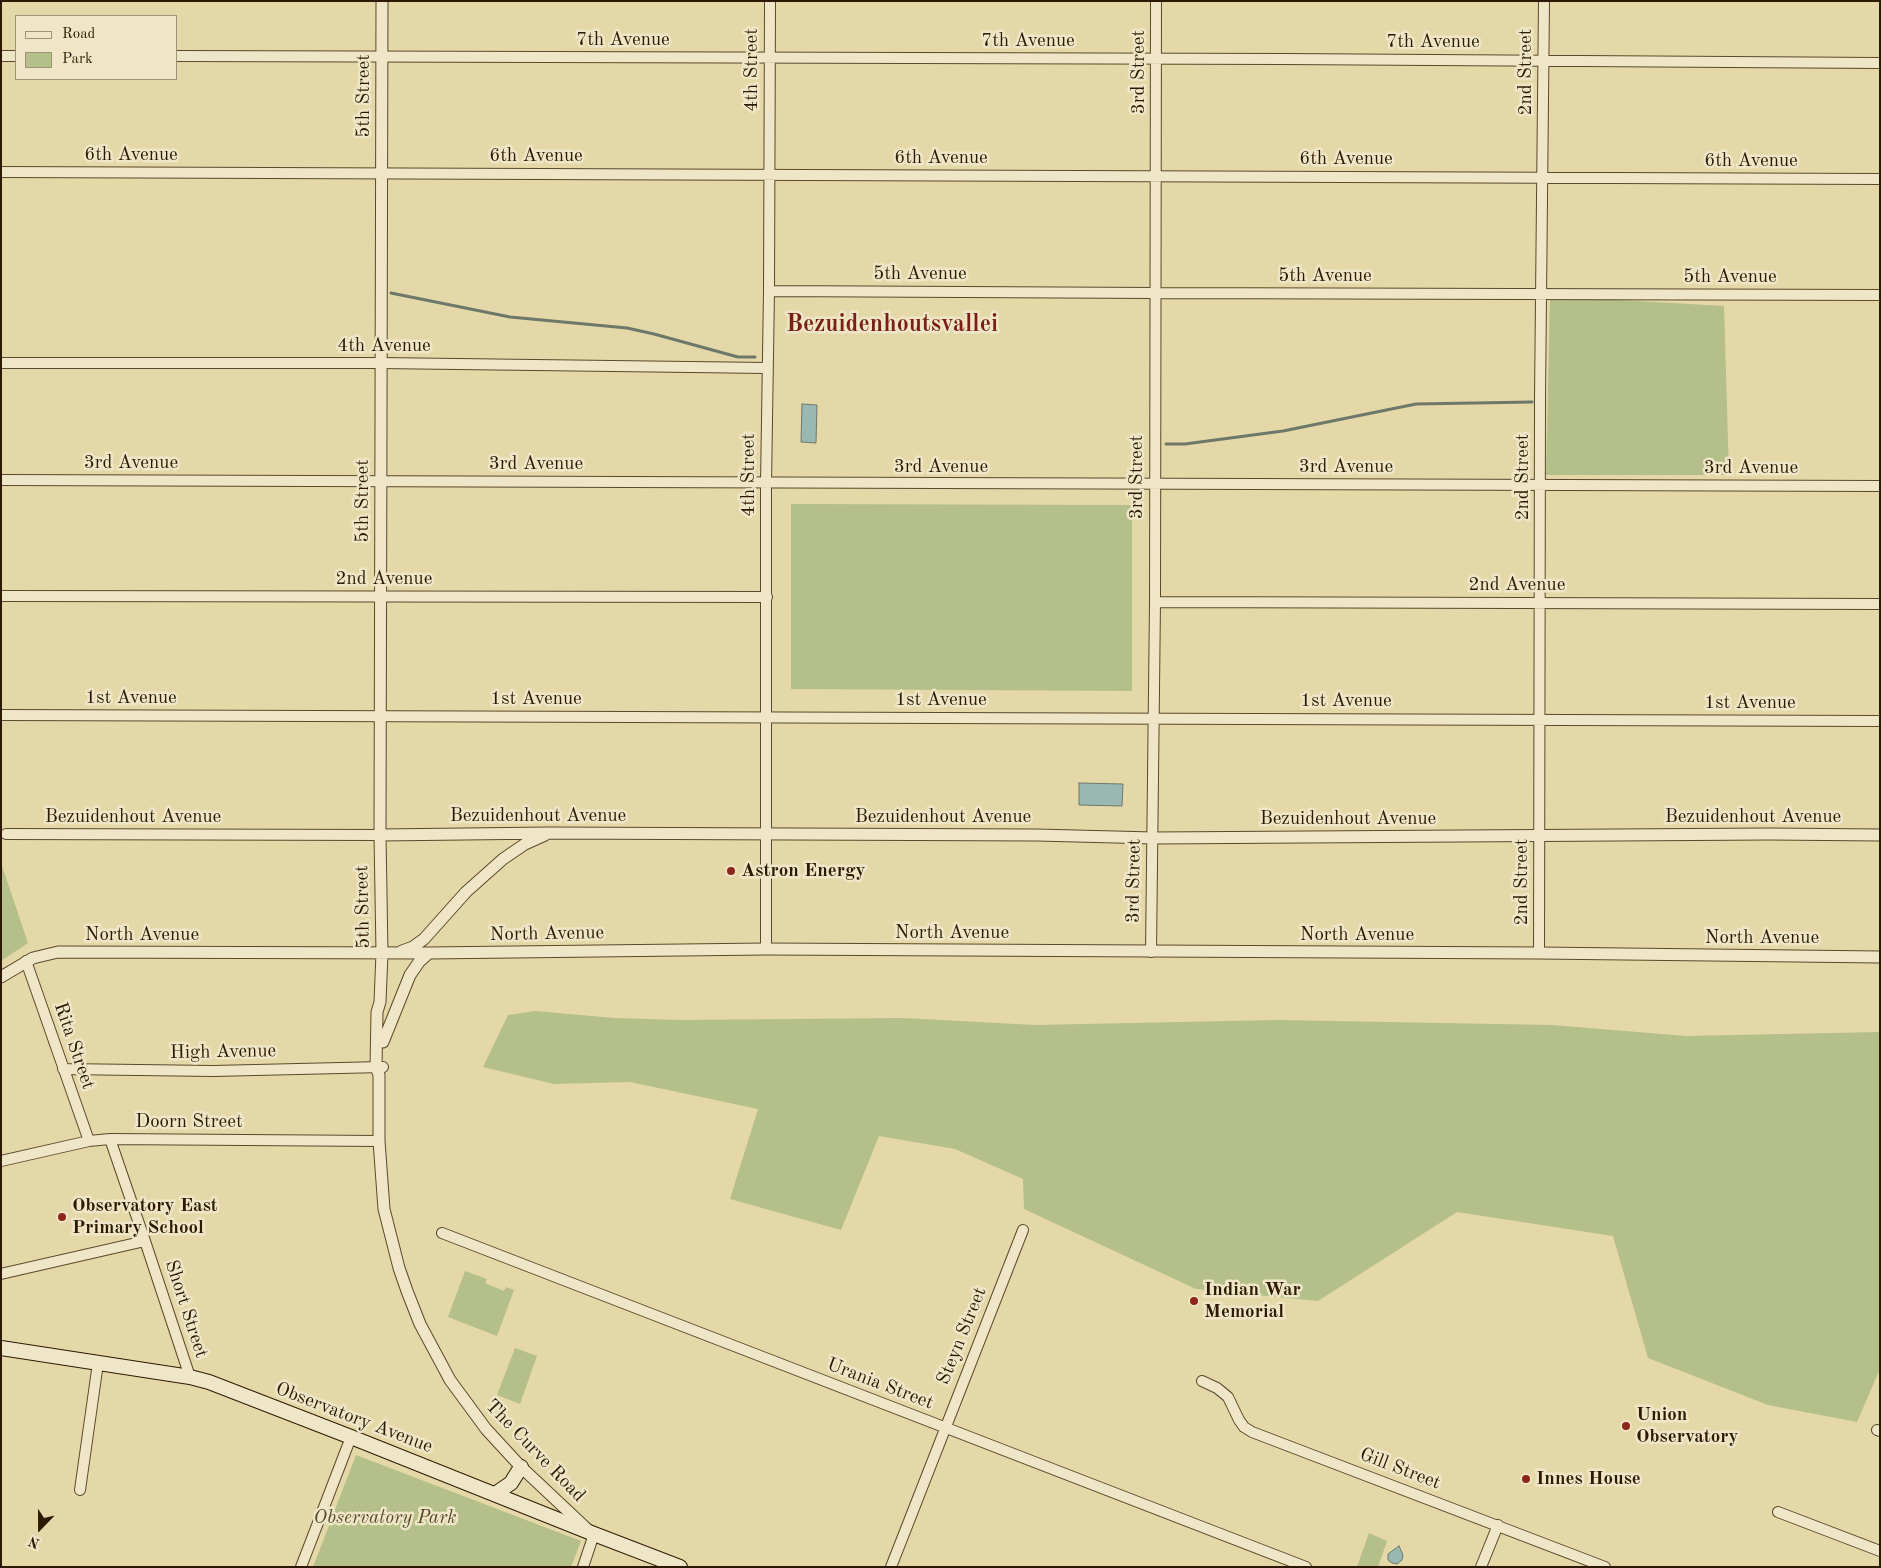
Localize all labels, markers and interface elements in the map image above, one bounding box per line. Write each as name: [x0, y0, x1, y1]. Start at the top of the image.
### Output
legend: [15, 15, 178, 80]
text: Road: [62, 27, 95, 42]
street label: 4th Street: [741, 28, 763, 112]
street label: 7th Avenue: [576, 29, 670, 51]
street label: 2nd Street: [1515, 29, 1537, 115]
street label: 7th Avenue: [981, 30, 1075, 52]
street label: 3rd Street: [1128, 30, 1150, 114]
street label: 7th Avenue: [1386, 31, 1480, 53]
text: Park: [62, 52, 93, 67]
street label: 5th Street: [353, 54, 375, 138]
street label: 6th Avenue: [84, 144, 178, 166]
street label: 6th Avenue: [489, 145, 583, 167]
street label: 6th Avenue: [894, 147, 988, 169]
street label: 6th Avenue: [1299, 148, 1393, 170]
street label: 6th Avenue: [1704, 150, 1798, 172]
street label: 5th Avenue: [873, 263, 967, 285]
street label: 5th Avenue: [1278, 265, 1372, 287]
street label: 5th Avenue: [1683, 266, 1777, 288]
district label: Bezuidenhoutsvallei: [786, 311, 998, 339]
street label: 4th Avenue: [337, 335, 431, 357]
street label: 4th Street: [738, 433, 760, 517]
street label: 2nd Street: [1512, 434, 1534, 520]
street label: 3rd Street: [1126, 435, 1148, 519]
street label: 3rd Avenue: [84, 452, 178, 474]
street label: 3rd Avenue: [489, 453, 583, 475]
street label: 3rd Avenue: [894, 456, 988, 478]
street label: 3rd Avenue: [1299, 456, 1393, 478]
street label: 3rd Avenue: [1704, 457, 1798, 479]
street label: 5th Street: [352, 459, 374, 543]
street label: 2nd Avenue: [336, 568, 432, 590]
street label: 2nd Avenue: [1469, 574, 1565, 596]
street label: 1st Avenue: [85, 687, 177, 709]
street label: 1st Avenue: [490, 688, 582, 710]
street label: 1st Avenue: [895, 689, 987, 711]
street label: 1st Avenue: [1300, 690, 1392, 712]
street label: 1st Avenue: [1704, 692, 1796, 714]
street label: Bezuidenhout Avenue: [450, 805, 626, 827]
street label: Bezuidenhout Avenue: [45, 806, 221, 828]
street label: Bezuidenhout Avenue: [855, 806, 1031, 828]
street label: Bezuidenhout Avenue: [1665, 806, 1841, 828]
street label: Bezuidenhout Avenue: [1260, 808, 1436, 830]
street label: 3rd Street: [1122, 839, 1146, 923]
street label: 2nd Street: [1511, 839, 1533, 925]
place label: Astron Energy: [741, 860, 865, 882]
street label: 5th Street: [351, 865, 375, 949]
marker: Astron Energy: [725, 865, 737, 877]
street label: North Avenue: [490, 922, 604, 946]
street label: North Avenue: [895, 922, 1009, 944]
street label: North Avenue: [85, 924, 199, 946]
street label: North Avenue: [1300, 924, 1414, 946]
street label: North Avenue: [1705, 927, 1819, 949]
street label: Rita Street: [48, 1000, 100, 1092]
street label: High Avenue: [170, 1040, 276, 1064]
street label: Doorn Street: [135, 1111, 243, 1133]
place label: Observatory East Primary School: [72, 1195, 218, 1239]
marker: Observatory East Primary School: [56, 1211, 68, 1223]
street label: Short Street: [159, 1257, 213, 1361]
place label: Indian War Memorial: [1204, 1279, 1301, 1323]
street label: Steyn Street: [932, 1284, 992, 1388]
marker: Indian War Memorial: [1188, 1295, 1200, 1307]
street label: Urania Street: [823, 1353, 937, 1415]
street label: Observatory Avenue: [272, 1378, 436, 1458]
street label: The Curve Road: [480, 1395, 590, 1507]
place label: Union Observatory: [1636, 1404, 1739, 1448]
marker: Union Observatory: [1620, 1420, 1632, 1432]
street label: Gill Street: [1356, 1443, 1444, 1495]
place label: Innes House: [1536, 1468, 1641, 1490]
marker: Innes House: [1520, 1473, 1532, 1485]
north arrow: [15, 1503, 65, 1553]
park label: Observatory Park: [313, 1507, 457, 1529]
text: N: [27, 1533, 42, 1550]

